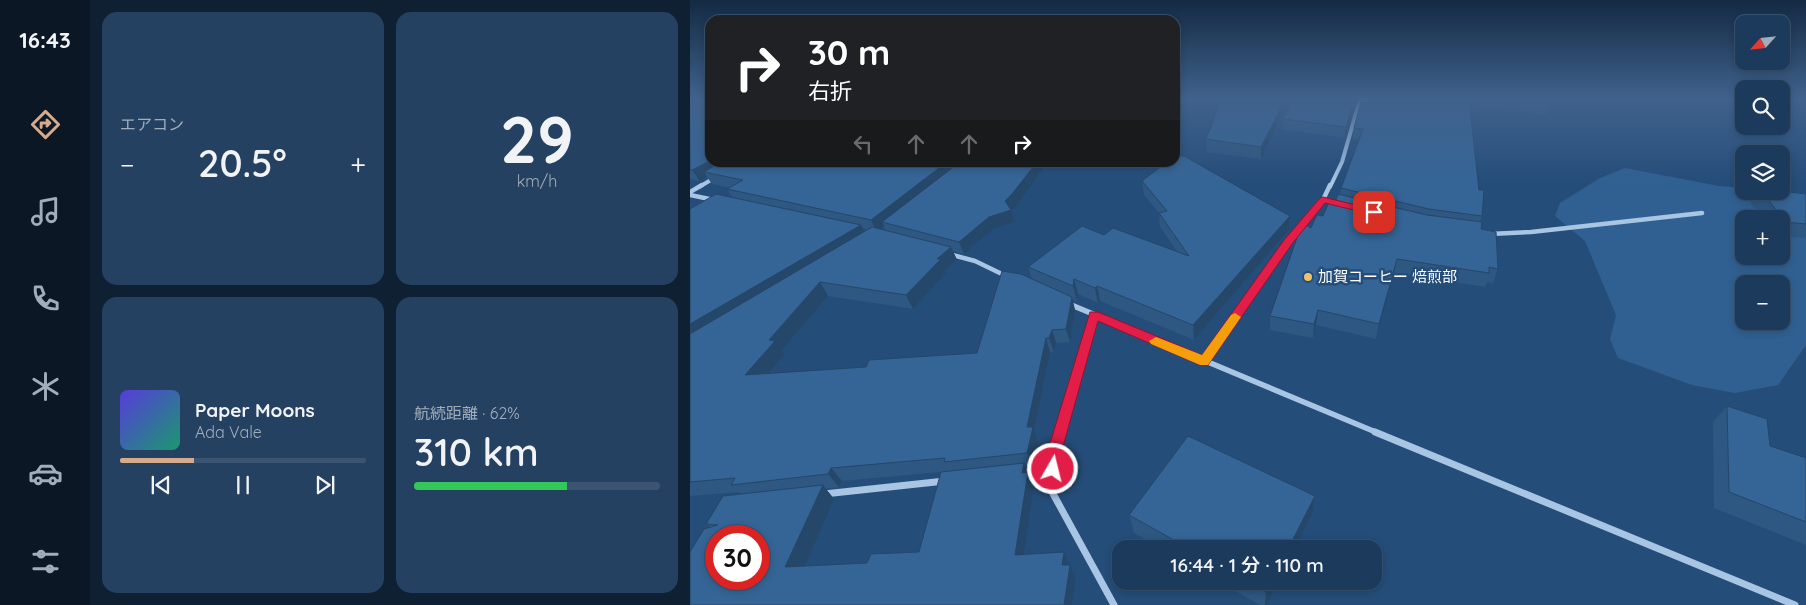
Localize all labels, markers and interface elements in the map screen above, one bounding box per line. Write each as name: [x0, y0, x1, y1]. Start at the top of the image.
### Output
north arrow: [1735, 15, 1790, 70]
map controls: [1735, 15, 1790, 330]
text: 16:43: [19, 26, 71, 54]
text: 30 m: [808, 30, 890, 74]
icon: right: [725, 35, 790, 100]
text: 右折: [808, 77, 852, 105]
button: search: [1735, 80, 1790, 135]
text: 29: [500, 98, 574, 179]
icon: directions: [28, 107, 63, 142]
text: エアコン: [120, 114, 184, 134]
icon: left: [849, 130, 877, 158]
icon: ahead: [902, 130, 930, 158]
icon: ahead: [955, 130, 983, 158]
icon: right: [1008, 130, 1036, 158]
text: 20.5°: [198, 139, 287, 187]
button: layers: [1735, 145, 1790, 200]
text: −: [120, 147, 135, 182]
text: +: [350, 147, 366, 182]
text: km/h: [517, 171, 557, 191]
pin: [1353, 191, 1395, 233]
icon: music: [28, 194, 63, 229]
icon: arrive: [1360, 198, 1388, 226]
button: +: [1735, 210, 1790, 265]
place label: 加賀コーヒー 焙煎部: [1318, 267, 1457, 286]
marker: 加賀コーヒー 焙煎部: [1302, 271, 1314, 283]
button: −: [1735, 275, 1790, 330]
icon: phone: [28, 281, 63, 316]
icon: climate: [28, 369, 63, 404]
text: Paper Moons: [195, 398, 315, 422]
text: 航続距離 · 62%: [414, 403, 520, 423]
text: Ada Vale: [195, 422, 262, 442]
text: 310 km: [414, 428, 539, 476]
position arrow: [1026, 442, 1078, 494]
icon: car: [28, 456, 63, 491]
icon: previous: [147, 471, 175, 499]
icon: pause: [229, 471, 257, 499]
icon: next: [311, 471, 339, 499]
speed limit sign: 30: [705, 525, 770, 590]
icon: filters: [28, 544, 63, 579]
text: 16:44 · 1 分 · 110 m: [1170, 553, 1324, 577]

